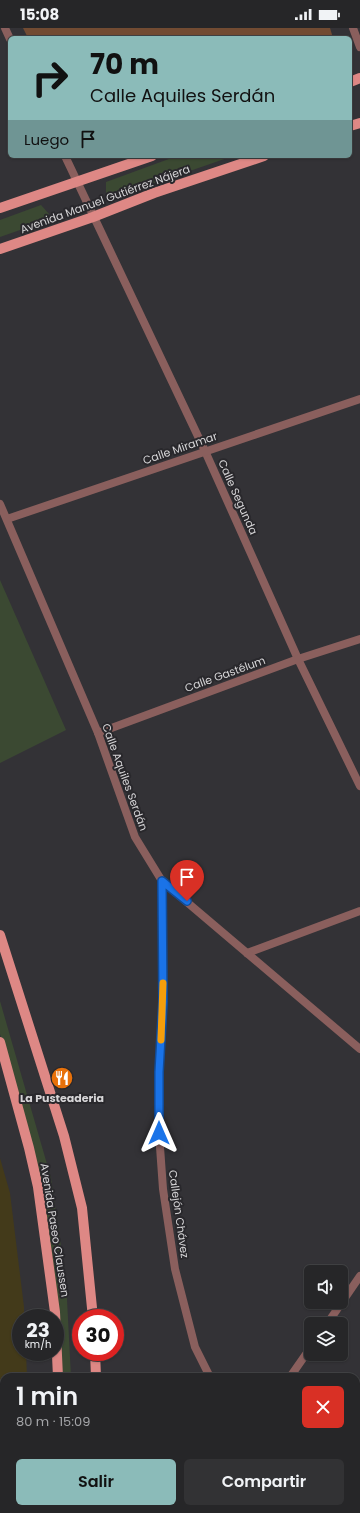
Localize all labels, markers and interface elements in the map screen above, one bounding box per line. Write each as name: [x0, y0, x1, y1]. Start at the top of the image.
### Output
text: 15:08: [20, 4, 59, 25]
text: 70 m: [90, 45, 159, 84]
icon: right: [24, 52, 76, 104]
text: Calle Aquiles Serdán: [90, 83, 275, 108]
icon: arrive: [77, 128, 99, 150]
text: Luego: [24, 129, 69, 150]
street label: Avenida Manuel Gutiérrez Nájera: [18, 161, 192, 237]
street label: Calle Miramar: [141, 428, 219, 468]
street label: Calle Segunda: [214, 457, 262, 537]
street label: Calle Gastélum: [182, 652, 268, 696]
street label: Calle Aquiles Serdán: [98, 721, 152, 833]
pin: [170, 860, 204, 901]
icon: arrive: [176, 866, 198, 888]
restaurant icon: La Pusteaderia: [49, 1065, 75, 1091]
place label: La Pusteaderia: [20, 1090, 104, 1106]
position arrow: [138, 1112, 180, 1154]
street label: Avenida Paseo Claussen: [37, 1162, 73, 1298]
street label: Callejón Chávez: [165, 1169, 193, 1259]
map controls: [304, 1265, 348, 1361]
button: sound: [304, 1265, 348, 1309]
speed limit sign: 30: [72, 1309, 124, 1361]
text: 23: [26, 1316, 50, 1344]
button: layers: [304, 1317, 348, 1361]
text: km/h: [25, 1337, 51, 1352]
text: 1 min: [16, 1380, 78, 1413]
button: close: [302, 1386, 344, 1428]
text: 80 m · 15:09: [16, 1412, 90, 1431]
button: Salir: [16, 1459, 176, 1505]
button: Compartir: [184, 1459, 344, 1505]

